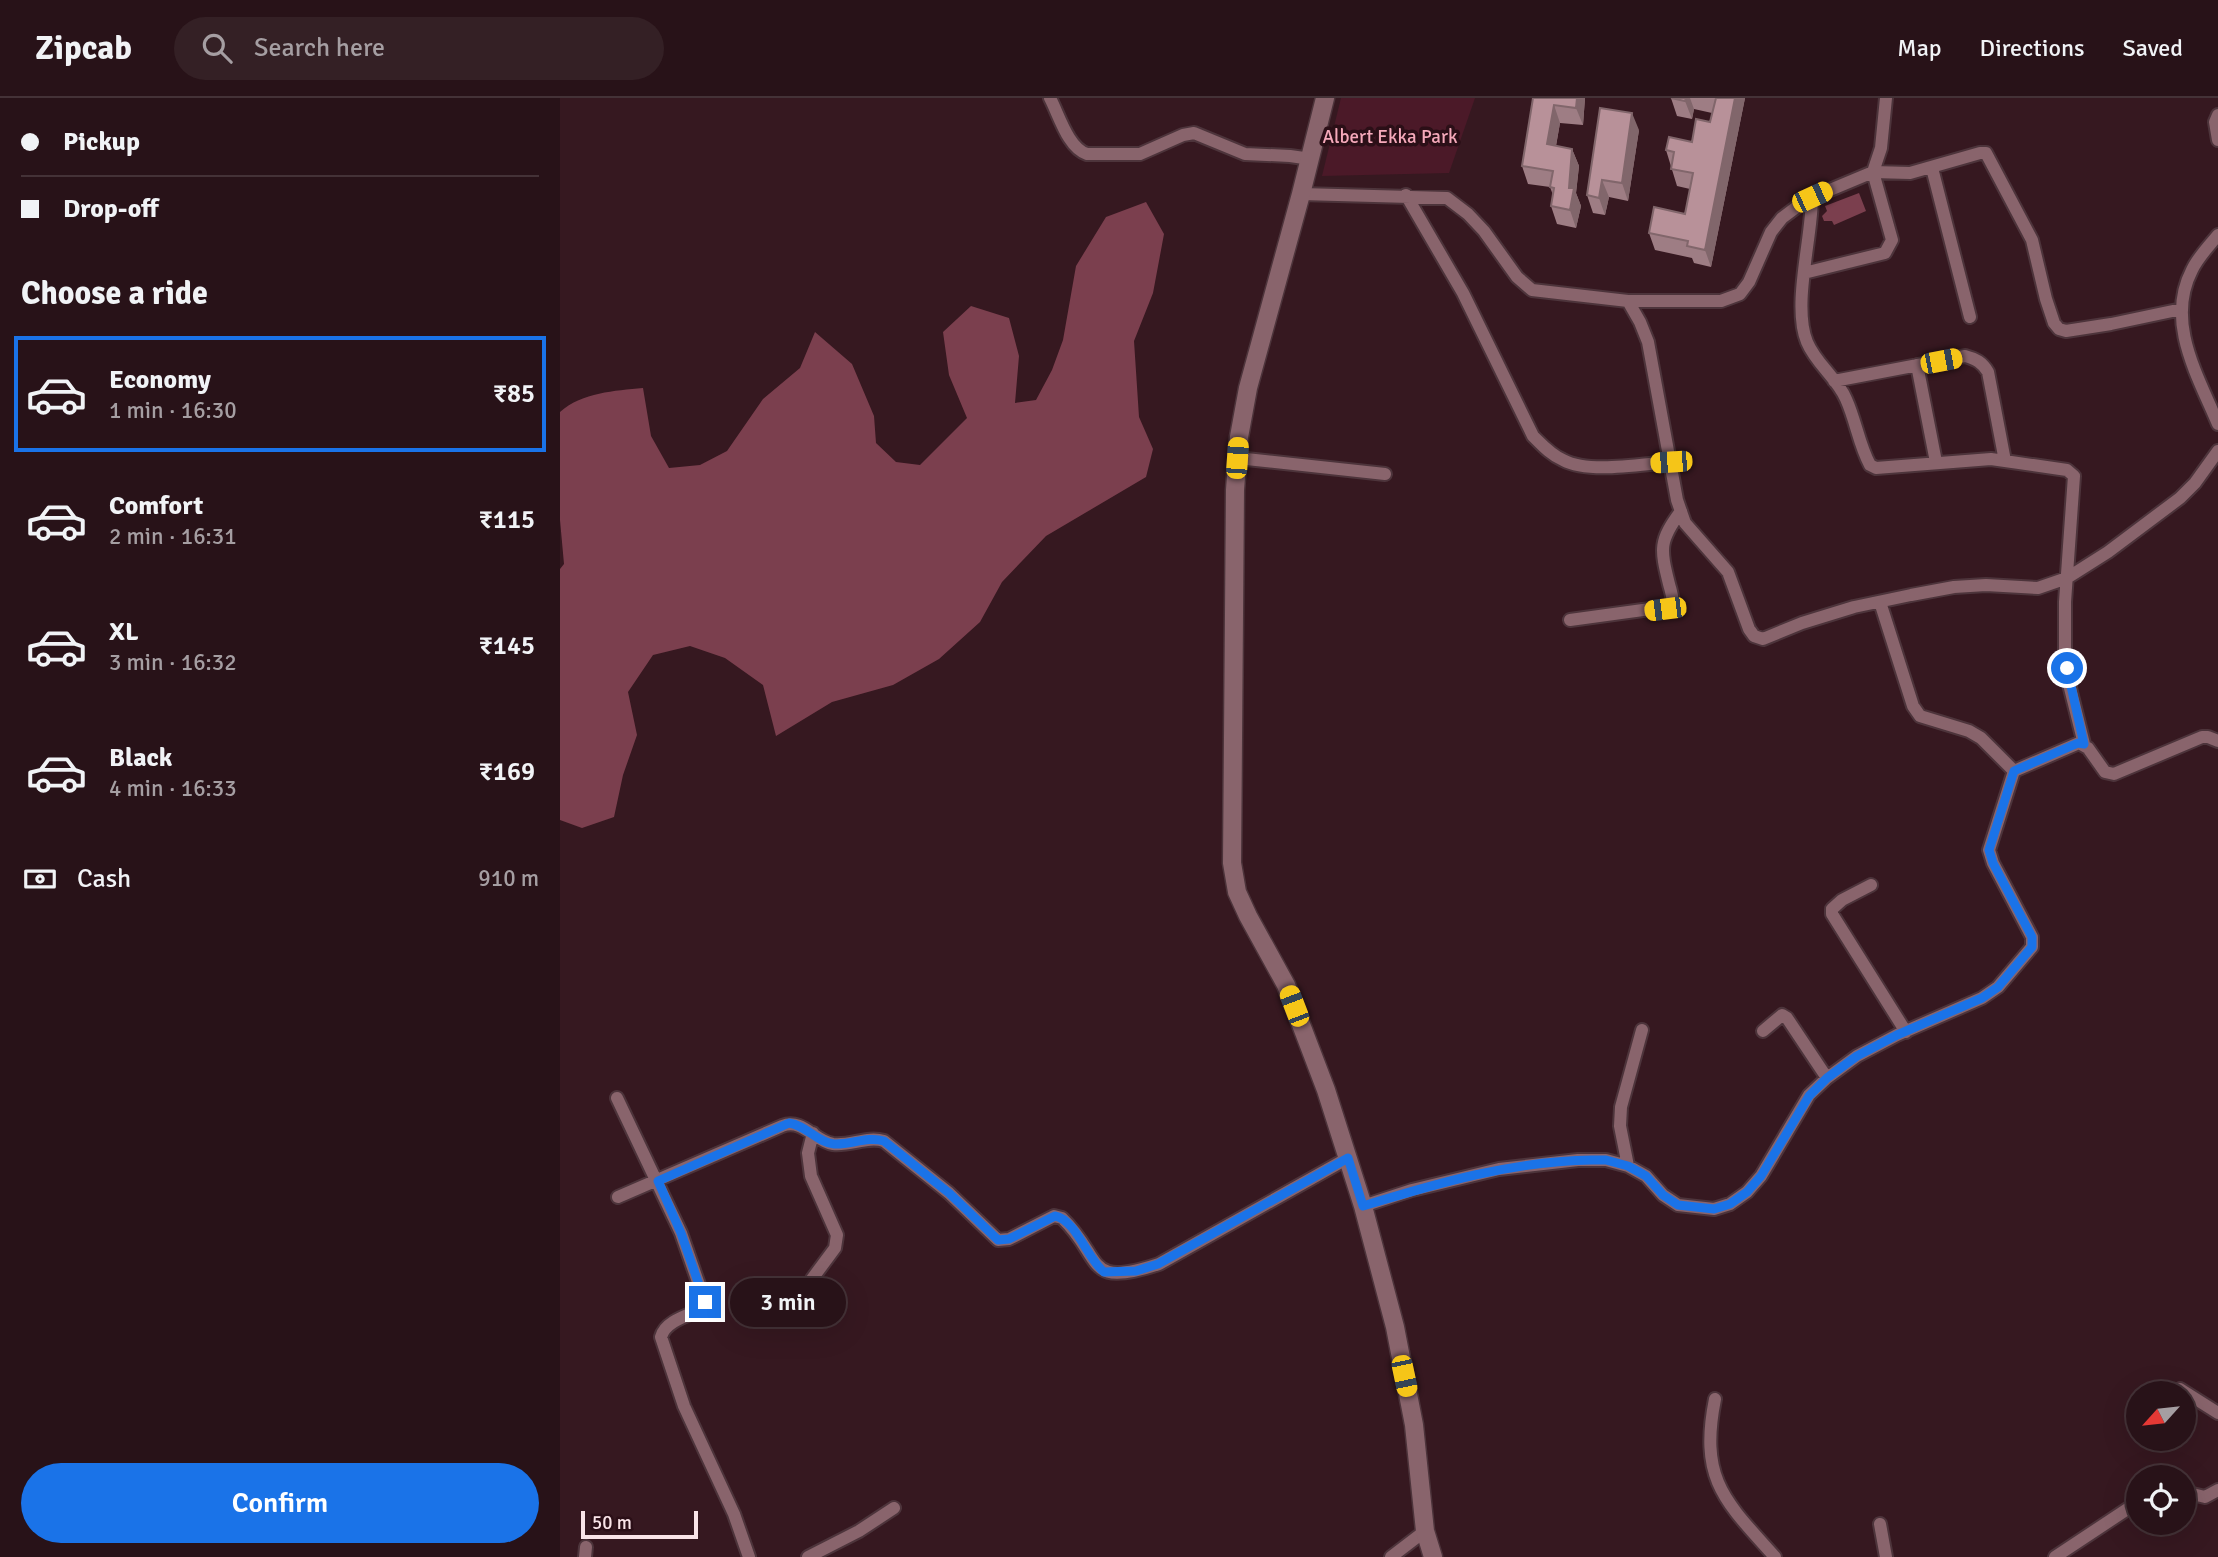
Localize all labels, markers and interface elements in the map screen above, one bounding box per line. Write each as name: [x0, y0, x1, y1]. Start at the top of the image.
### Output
search box: [174, 17, 664, 80]
text: Zipcab: [35, 28, 132, 69]
icon: search: [198, 29, 236, 67]
text: Search here: [254, 32, 385, 64]
text: Map: [1897, 33, 1942, 63]
text: Directions: [1980, 33, 2085, 63]
text: Saved: [2123, 33, 2183, 63]
park label: Albert Ekka Park: [1323, 125, 1458, 149]
text: Pickup: [63, 126, 140, 158]
car: [1789, 179, 1836, 215]
text: Drop-off: [63, 193, 159, 225]
text: Choose a ride: [21, 274, 208, 313]
car: [1919, 347, 1964, 375]
icon: car: [25, 363, 88, 426]
text: Economy: [109, 364, 211, 396]
text: ₹85: [493, 378, 535, 410]
text: 1 min · 16:30: [109, 396, 237, 425]
car: [1226, 436, 1249, 480]
car: [1650, 450, 1693, 474]
icon: car: [25, 489, 88, 552]
text: Comfort: [109, 490, 203, 522]
text: ₹115: [479, 504, 535, 536]
text: 2 min · 16:31: [109, 522, 237, 551]
car: [1643, 596, 1688, 622]
icon: car: [25, 615, 88, 678]
text: XL: [109, 616, 139, 648]
text: ₹145: [479, 630, 535, 662]
text: 3 min · 16:32: [109, 648, 237, 677]
route start: [2051, 652, 2083, 684]
icon: car: [25, 741, 88, 804]
text: Black: [109, 742, 172, 774]
text: ₹169: [479, 756, 535, 788]
text: 4 min · 16:33: [109, 774, 237, 803]
icon: cash: [21, 860, 59, 898]
text: Cash: [77, 863, 131, 895]
text: 910 m: [478, 864, 539, 893]
car: [1277, 983, 1312, 1029]
callout: 3 min: [730, 1278, 845, 1326]
route end: [689, 1286, 721, 1318]
text: 3 min: [760, 1288, 816, 1317]
car: [1390, 1353, 1419, 1399]
north arrow: [2126, 1381, 2196, 1451]
map controls: [2126, 1381, 2196, 1535]
button: Confirm: [21, 1463, 539, 1543]
button: locate: [2126, 1465, 2196, 1535]
scale bar: [581, 1508, 698, 1540]
text: 50 m: [592, 1511, 632, 1535]

